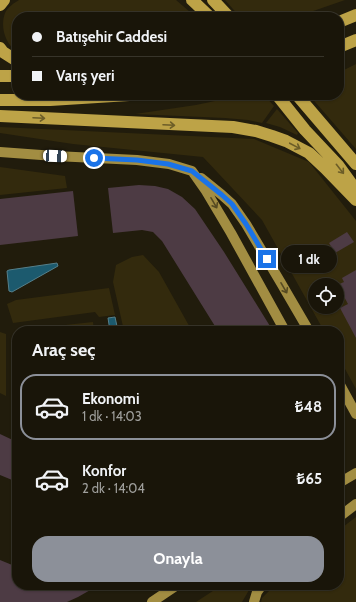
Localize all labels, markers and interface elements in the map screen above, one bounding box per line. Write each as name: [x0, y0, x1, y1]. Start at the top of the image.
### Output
text: Batışehir Caddesi: [56, 28, 167, 46]
text: Varış yeri: [56, 67, 115, 85]
one-way arrow: [32, 114, 45, 122]
one-way arrow: [162, 121, 175, 128]
one-way arrow: [289, 143, 301, 150]
car: [43, 149, 67, 163]
route start: [85, 149, 103, 167]
one-way arrow: [336, 163, 345, 174]
one-way arrow: [210, 197, 218, 209]
callout: 1 dk: [281, 245, 337, 273]
route end: [258, 250, 276, 268]
text: 1 dk: [298, 251, 320, 267]
map controls: [308, 278, 344, 314]
button: locate: [308, 278, 344, 314]
one-way arrow: [281, 282, 289, 294]
text: Araç seç: [32, 339, 95, 361]
icon: car: [34, 389, 70, 425]
text: Ekonomi: [82, 390, 140, 408]
text: ₺48: [295, 398, 322, 416]
text: 1 dk · 14:03: [82, 408, 142, 424]
icon: car: [34, 461, 70, 497]
text: Konfor: [82, 462, 126, 480]
text: ₺65: [297, 470, 322, 488]
text: 2 dk · 14:04: [82, 480, 145, 496]
button: Onayla: [32, 536, 324, 582]

